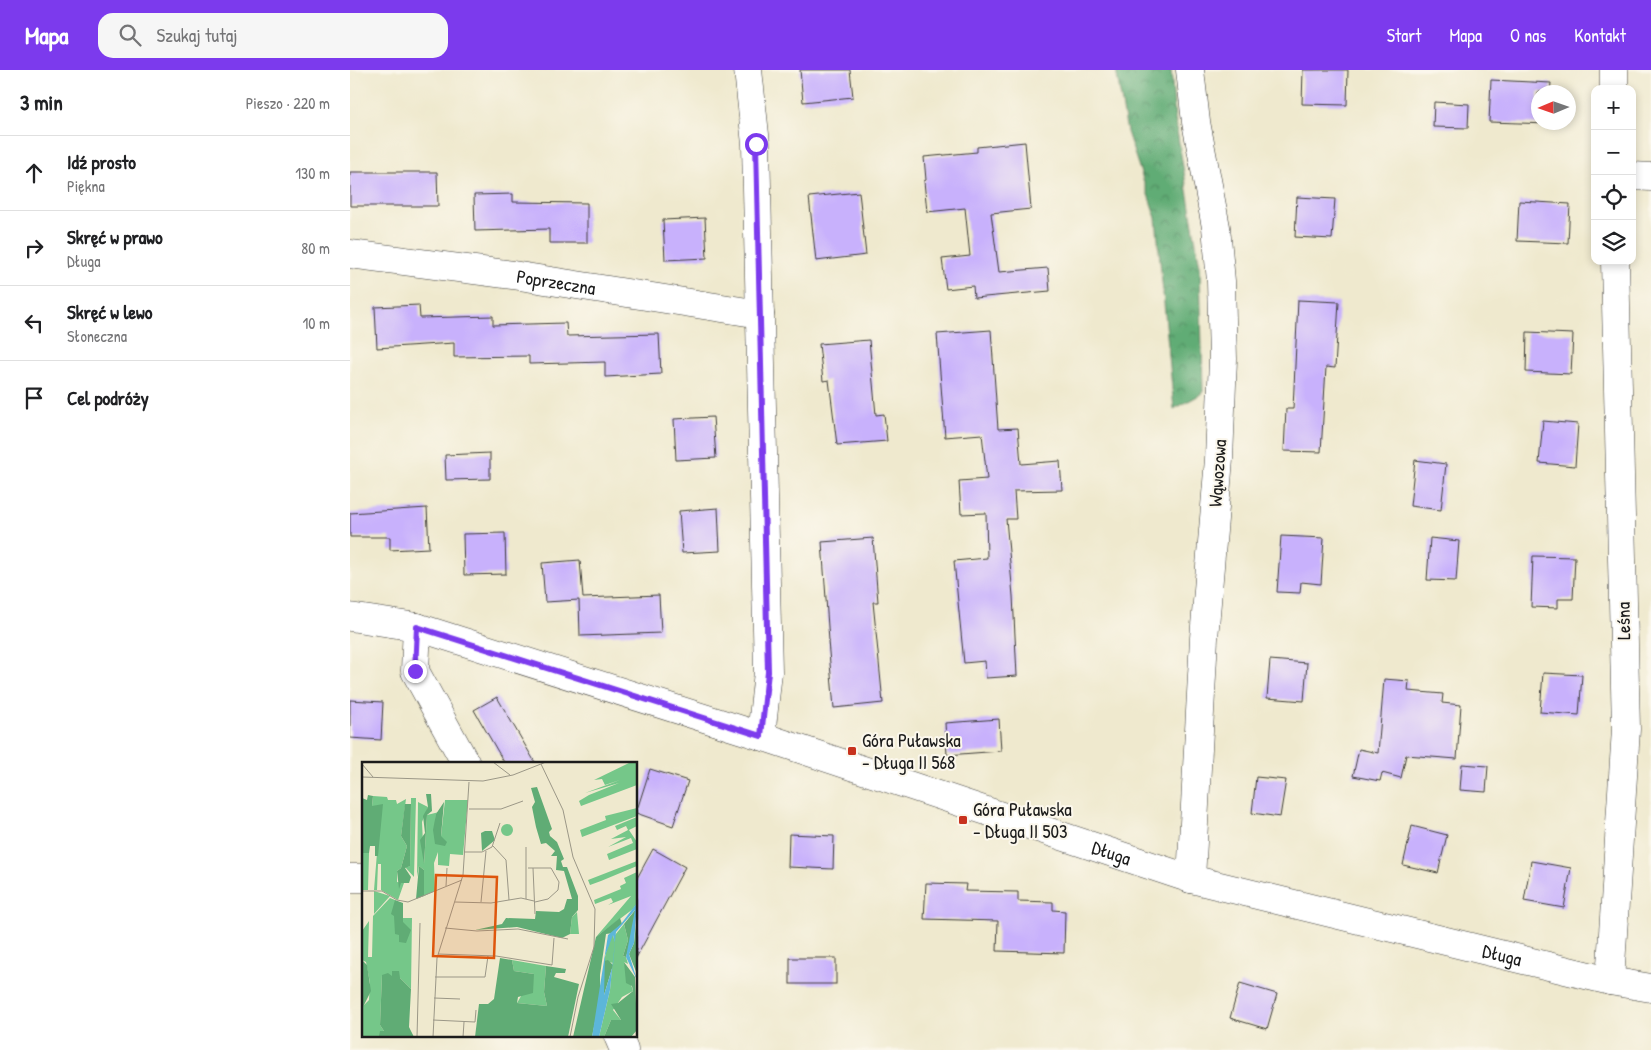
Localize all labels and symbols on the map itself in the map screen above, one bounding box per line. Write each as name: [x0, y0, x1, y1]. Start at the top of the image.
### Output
north arrow: [1531, 85, 1576, 130]
route start: [745, 133, 768, 156]
street label: Poprzeczna: [515, 263, 598, 301]
street label: Wąwozowa: [1202, 438, 1232, 508]
street label: Leśna: [1610, 601, 1636, 640]
route end: [404, 660, 427, 683]
place label: Góra Puławska - Długa II 568: [862, 727, 961, 775]
marker: Góra Puławska - Długa II 568: [846, 745, 858, 757]
inset map: [362, 762, 638, 1038]
place label: Góra Puławska - Długa II 503: [973, 796, 1072, 844]
marker: Góra Puławska - Długa II 503: [957, 814, 969, 826]
street label: Długa: [1089, 834, 1135, 871]
street label: Długa: [1480, 937, 1525, 972]

